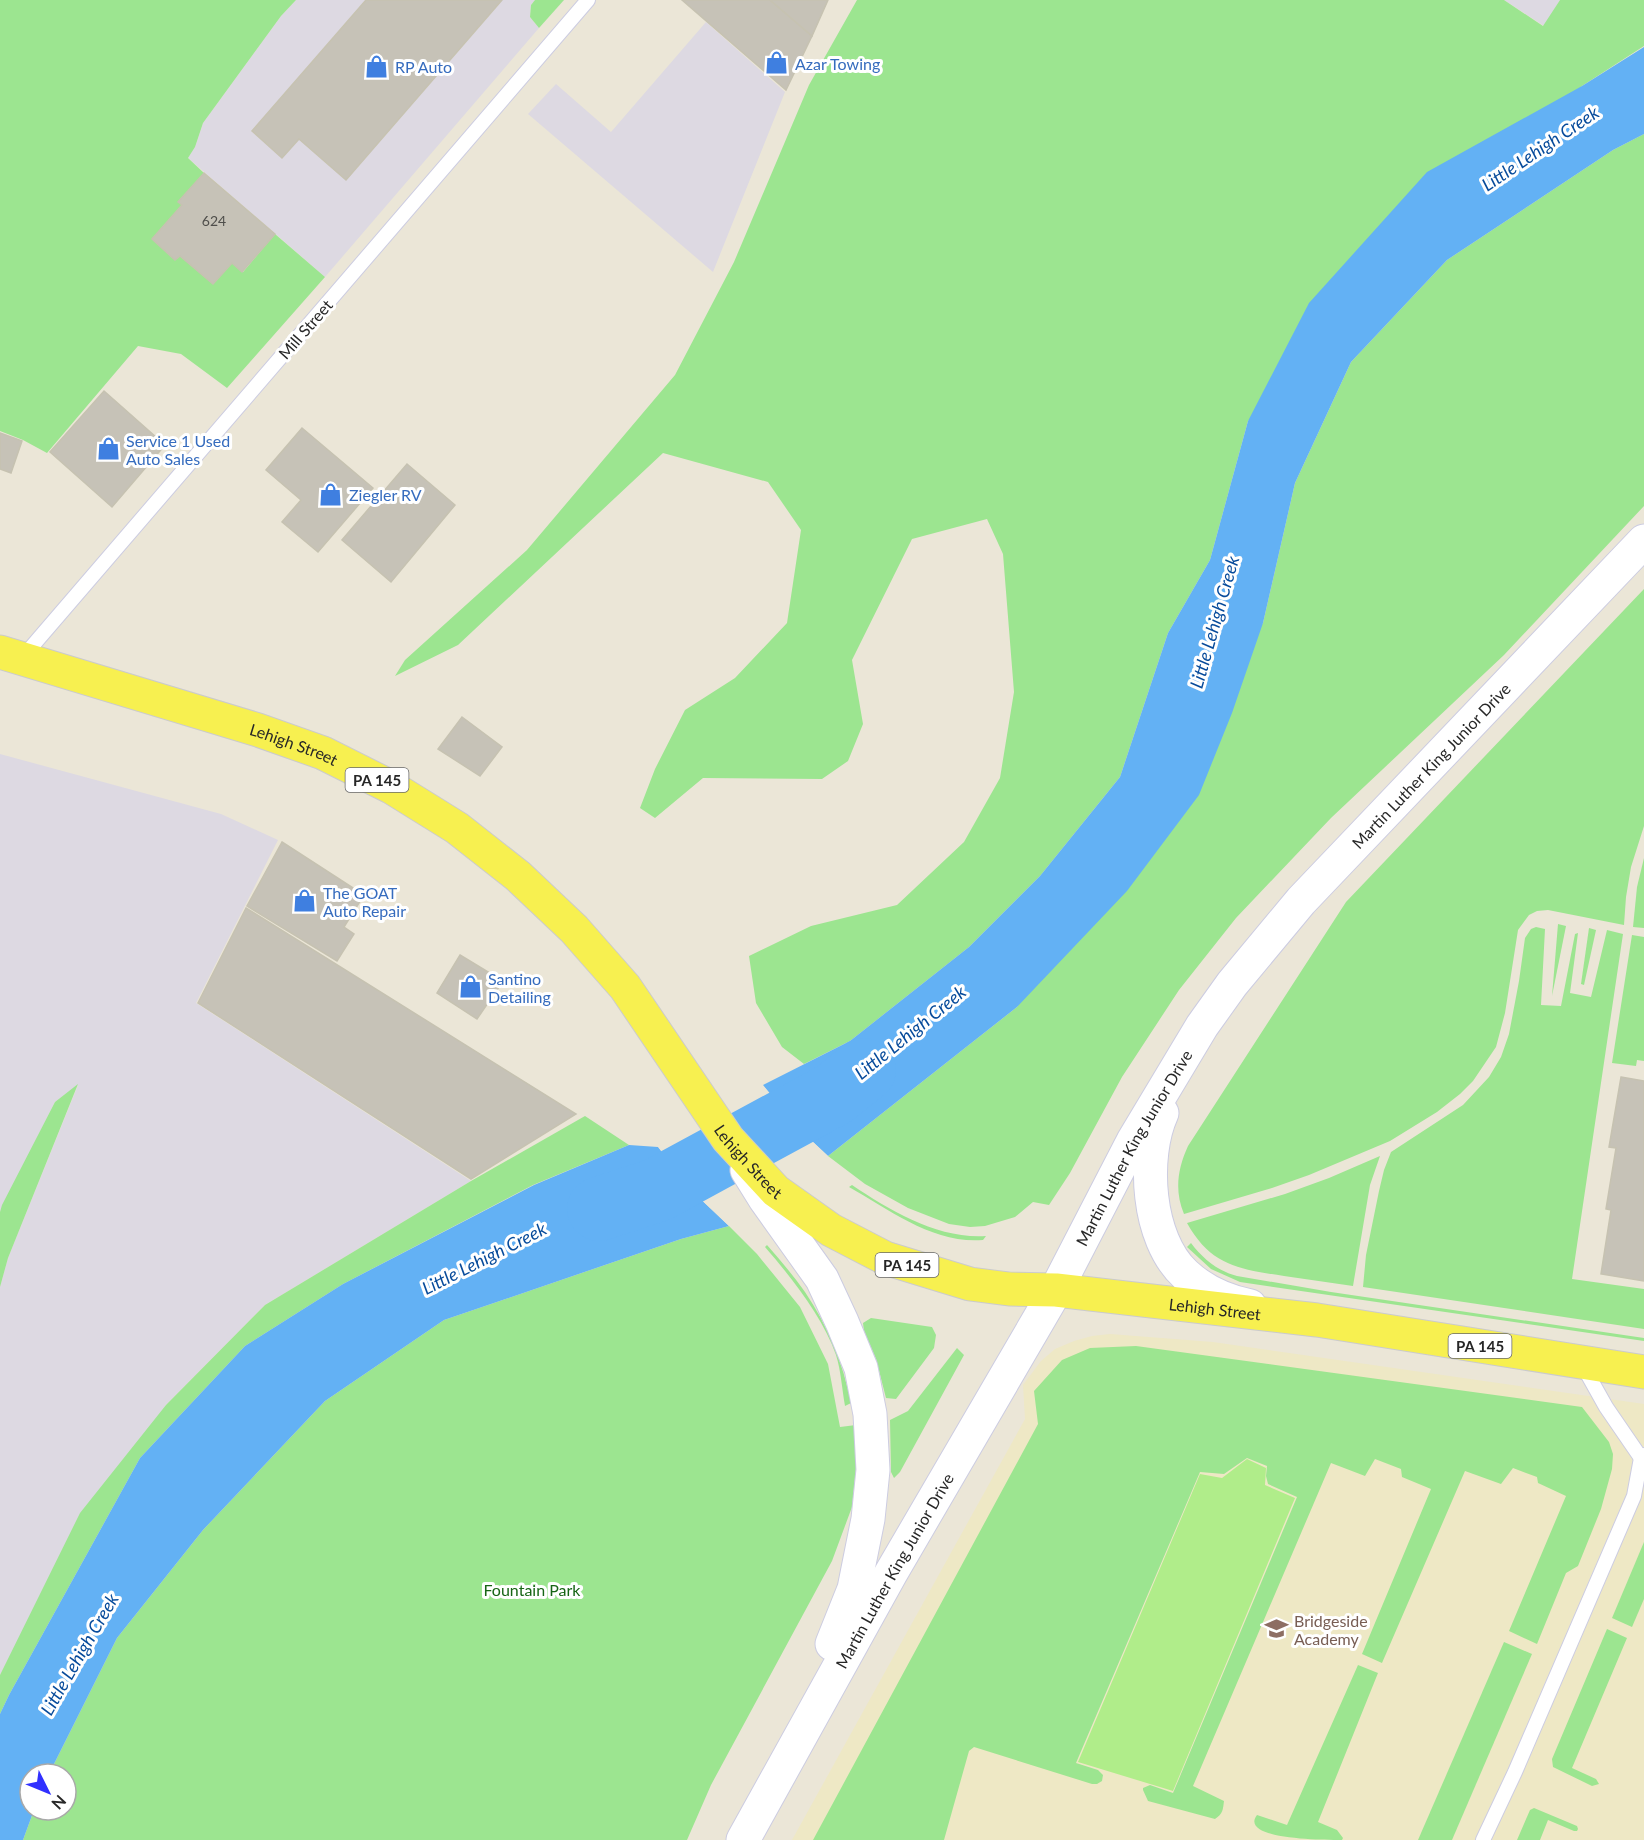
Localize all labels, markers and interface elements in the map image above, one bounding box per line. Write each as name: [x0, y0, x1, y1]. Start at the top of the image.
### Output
shop icon: Azar Towing: [764, 50, 790, 76]
shop icon: RP Auto: [364, 53, 390, 79]
place label: Azar Towing: [795, 54, 880, 73]
place label: RP Auto: [395, 57, 452, 76]
water label: Little Lehigh Creek: [1477, 100, 1603, 195]
house number: 624: [202, 212, 226, 229]
street label: Mill Street: [274, 295, 336, 363]
place label: Service 1 Used Auto Sales: [126, 431, 230, 468]
shop icon: Service 1 Used Auto Sales: [95, 436, 121, 462]
shop icon: Ziegler RV: [318, 481, 344, 507]
place label: Ziegler RV: [349, 485, 422, 504]
water label: Little Lehigh Creek: [1185, 553, 1244, 691]
street label: Martin Luther King Junior Drive: [1347, 678, 1514, 852]
street label: Lehigh Street: [248, 719, 342, 769]
road number: PA 145: [346, 768, 409, 792]
place label: The GOAT Auto Repair: [323, 883, 406, 920]
shop icon: The GOAT Auto Repair: [292, 888, 318, 914]
place label: Santino Detailing: [488, 969, 551, 1006]
shop icon: Santino Detailing: [457, 974, 483, 1000]
water label: Little Lehigh Creek: [850, 980, 970, 1084]
street label: Martin Luther King Junior Drive: [1071, 1046, 1195, 1249]
street label: Lehigh Street: [711, 1120, 786, 1202]
water label: Little Lehigh Creek: [418, 1217, 550, 1299]
road number: PA 145: [876, 1253, 938, 1277]
street label: Lehigh Street: [1168, 1294, 1262, 1323]
road number: PA 145: [1448, 1334, 1512, 1358]
street label: Martin Luther King Junior Drive: [831, 1469, 957, 1671]
park label: Fountain Park: [484, 1580, 581, 1599]
water label: Little Lehigh Creek: [35, 1589, 123, 1719]
place label: Bridgeside Academy: [1294, 1611, 1368, 1648]
school or university icon: Bridgeside Academy: [1263, 1616, 1289, 1642]
north arrow: [18, 1762, 78, 1822]
text: N: [48, 1792, 70, 1814]

